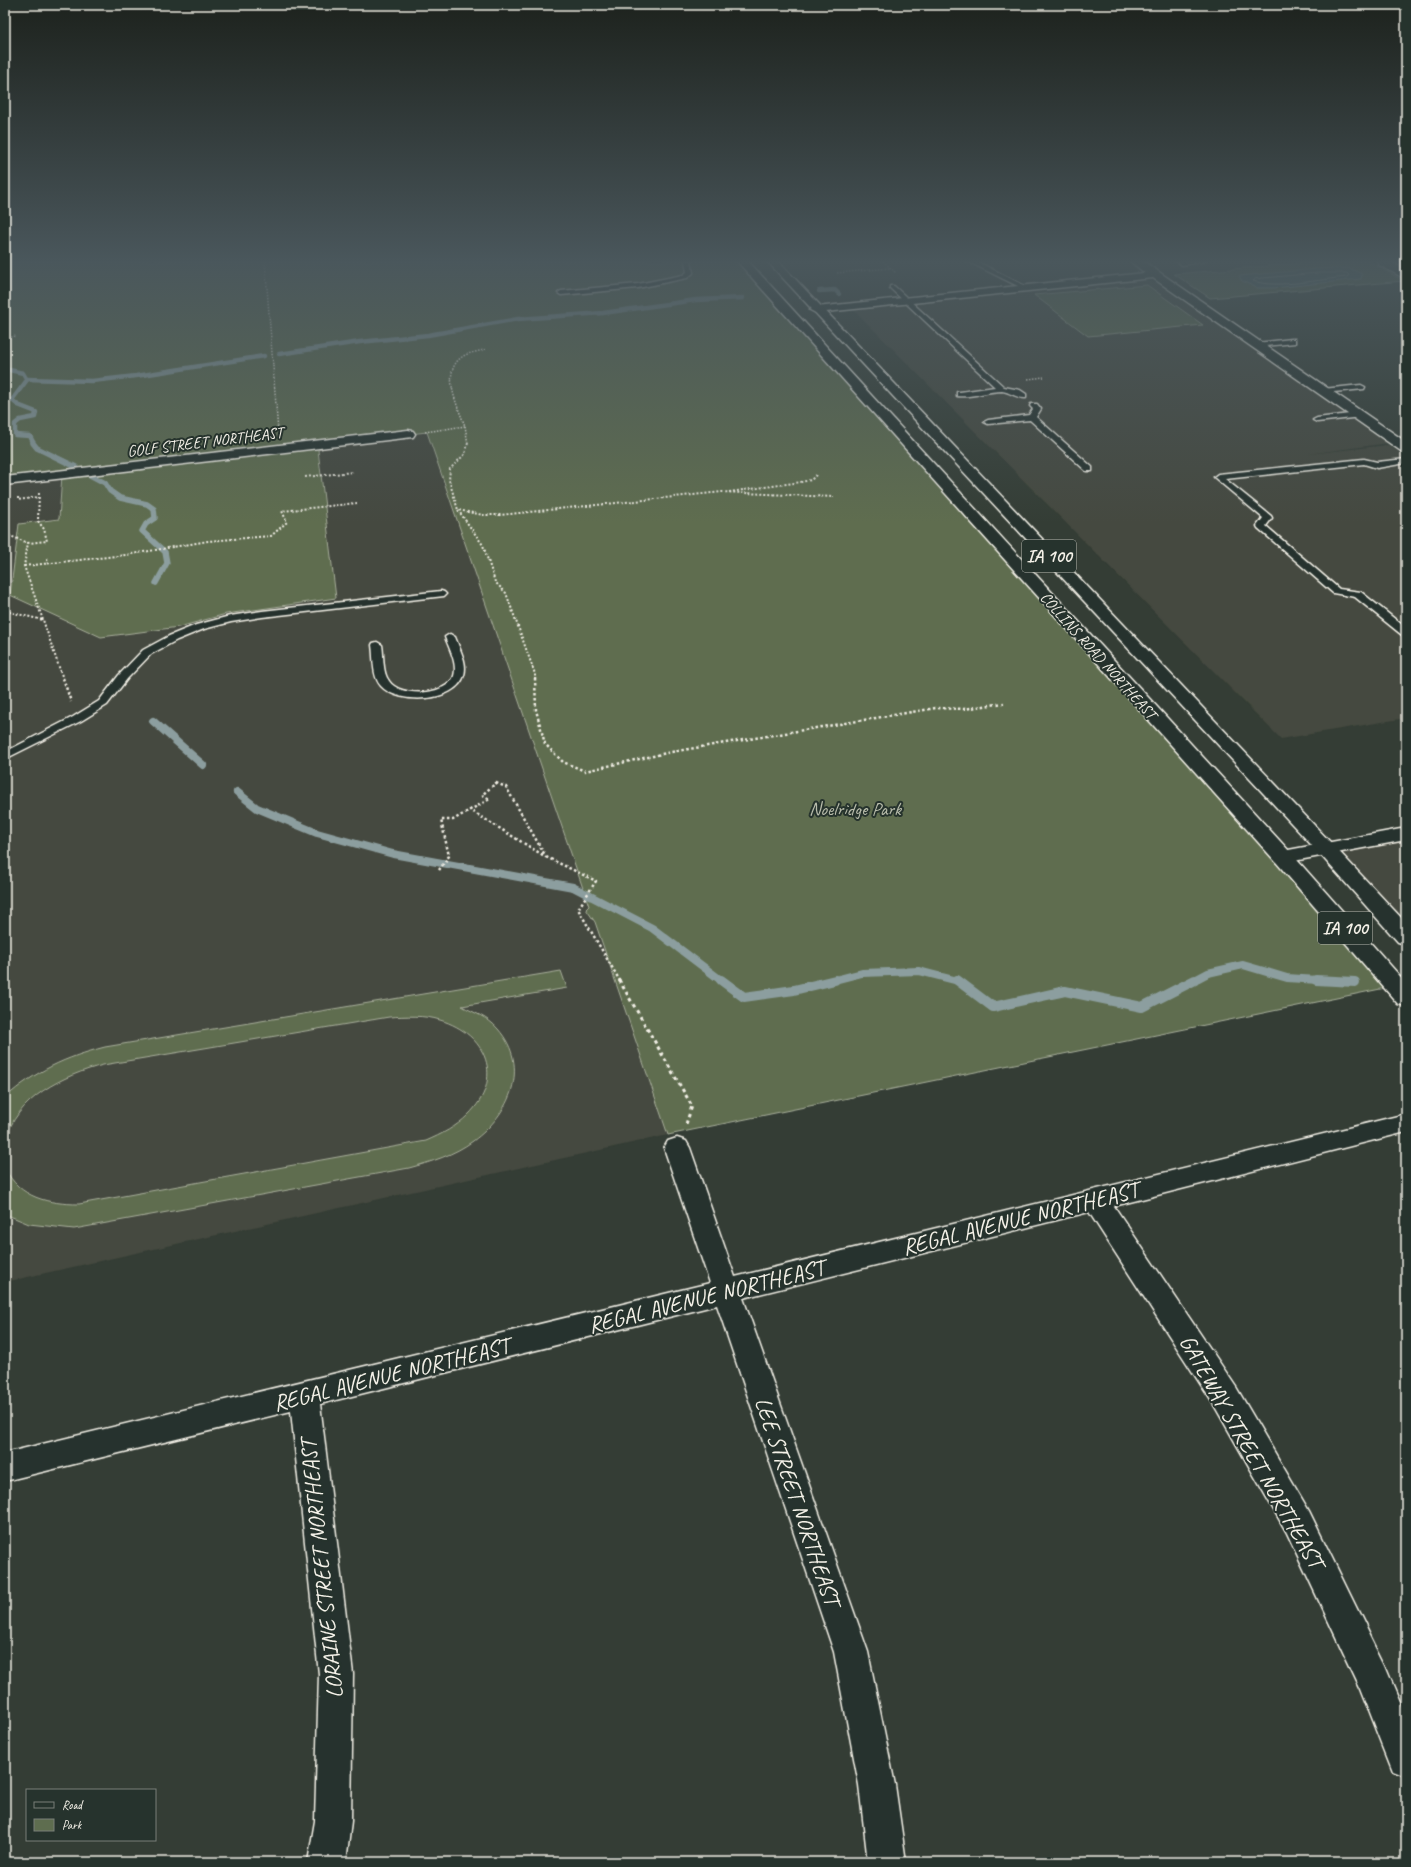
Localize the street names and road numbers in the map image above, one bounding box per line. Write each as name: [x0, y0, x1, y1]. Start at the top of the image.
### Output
street label: GOLF STREET NORTHEAST: [126, 422, 288, 461]
road number: IA 100: [1022, 540, 1076, 572]
street label: COLLINS ROAD NORTHEAST: [1036, 588, 1163, 726]
road number: IA 100: [1318, 912, 1372, 944]
street label: REGAL AVENUE NORTHEAST: [899, 1174, 1146, 1262]
street label: REGAL AVENUE NORTHEAST: [585, 1252, 832, 1340]
street label: GATEWAY STREET NORTHEAST: [1173, 1329, 1333, 1578]
street label: REGAL AVENUE NORTHEAST: [270, 1330, 517, 1418]
street label: LEE STREET NORTHEAST: [748, 1393, 849, 1614]
street label: LORAINE STREET NORTHEAST: [293, 1434, 350, 1700]

